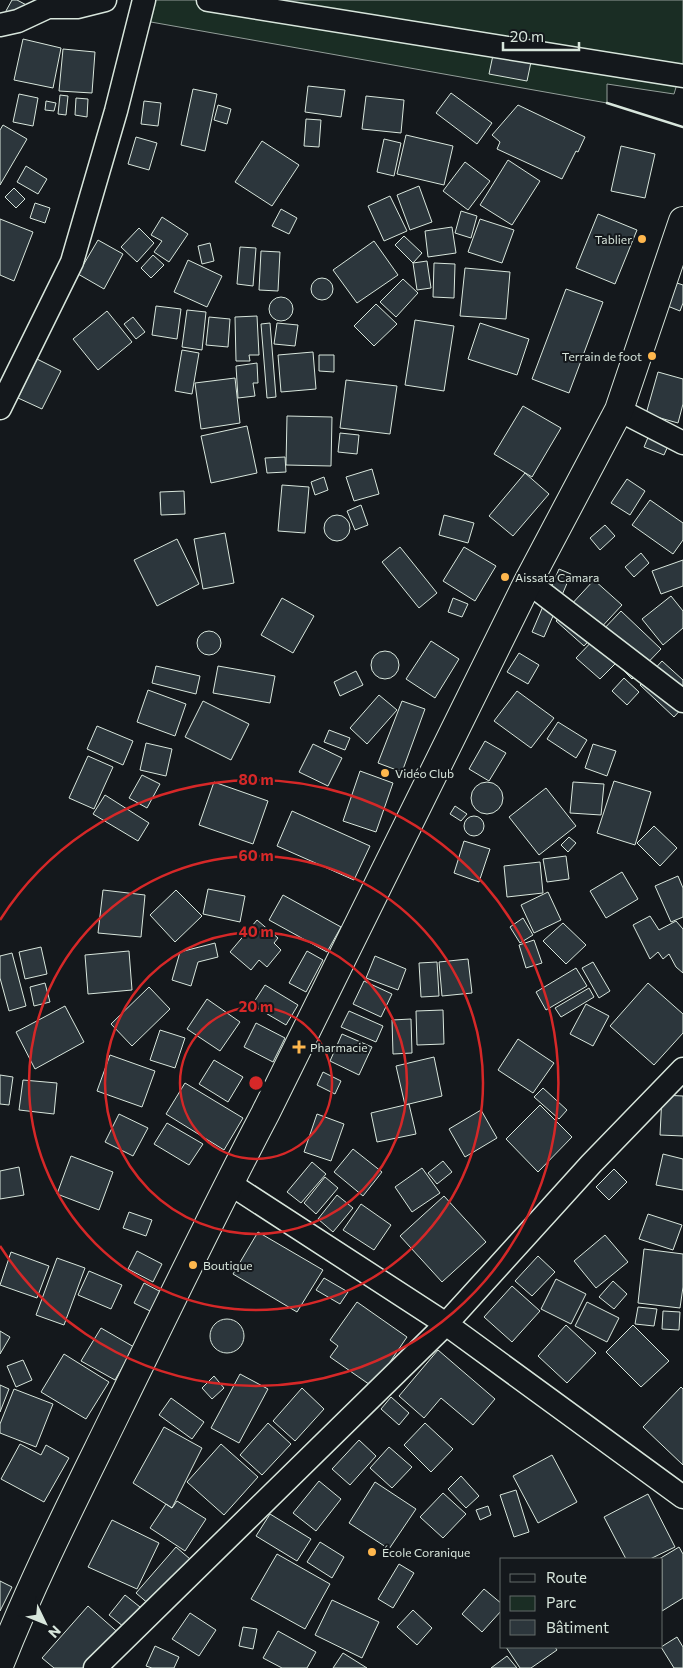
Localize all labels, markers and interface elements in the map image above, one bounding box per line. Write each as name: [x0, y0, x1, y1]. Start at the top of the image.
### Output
scale bar: [503, 20, 579, 52]
text: 20 m: [510, 27, 544, 45]
place label: Tablier: [595, 232, 632, 246]
marker: Tablier: [636, 233, 648, 245]
place label: Terrain de foot: [562, 349, 642, 363]
marker: Terrain de foot: [646, 350, 658, 362]
place label: Aissata Camara: [515, 570, 599, 584]
marker: Aissata Camara: [499, 571, 511, 583]
place label: Vidéo Club: [395, 766, 454, 780]
marker: Vidéo Club: [379, 767, 391, 779]
text: 80 m: [238, 770, 274, 788]
text: 60 m: [238, 846, 274, 864]
text: 40 m: [238, 922, 274, 940]
text: 20 m: [239, 997, 273, 1015]
marker: Pharmacie: [292, 1040, 306, 1054]
place label: Pharmacie: [310, 1040, 368, 1054]
centre of rings: [247, 1074, 265, 1092]
place label: Boutique: [203, 1258, 253, 1272]
marker: Boutique: [187, 1259, 199, 1271]
place label: École Coranique: [382, 1545, 470, 1559]
marker: École Coranique: [366, 1546, 378, 1558]
legend: [500, 1558, 663, 1648]
text: Route: [546, 1568, 587, 1586]
text: Parc: [546, 1593, 576, 1611]
north arrow: [20, 1598, 70, 1648]
text: Bâtiment: [546, 1618, 609, 1636]
text: N: [45, 1623, 65, 1642]

